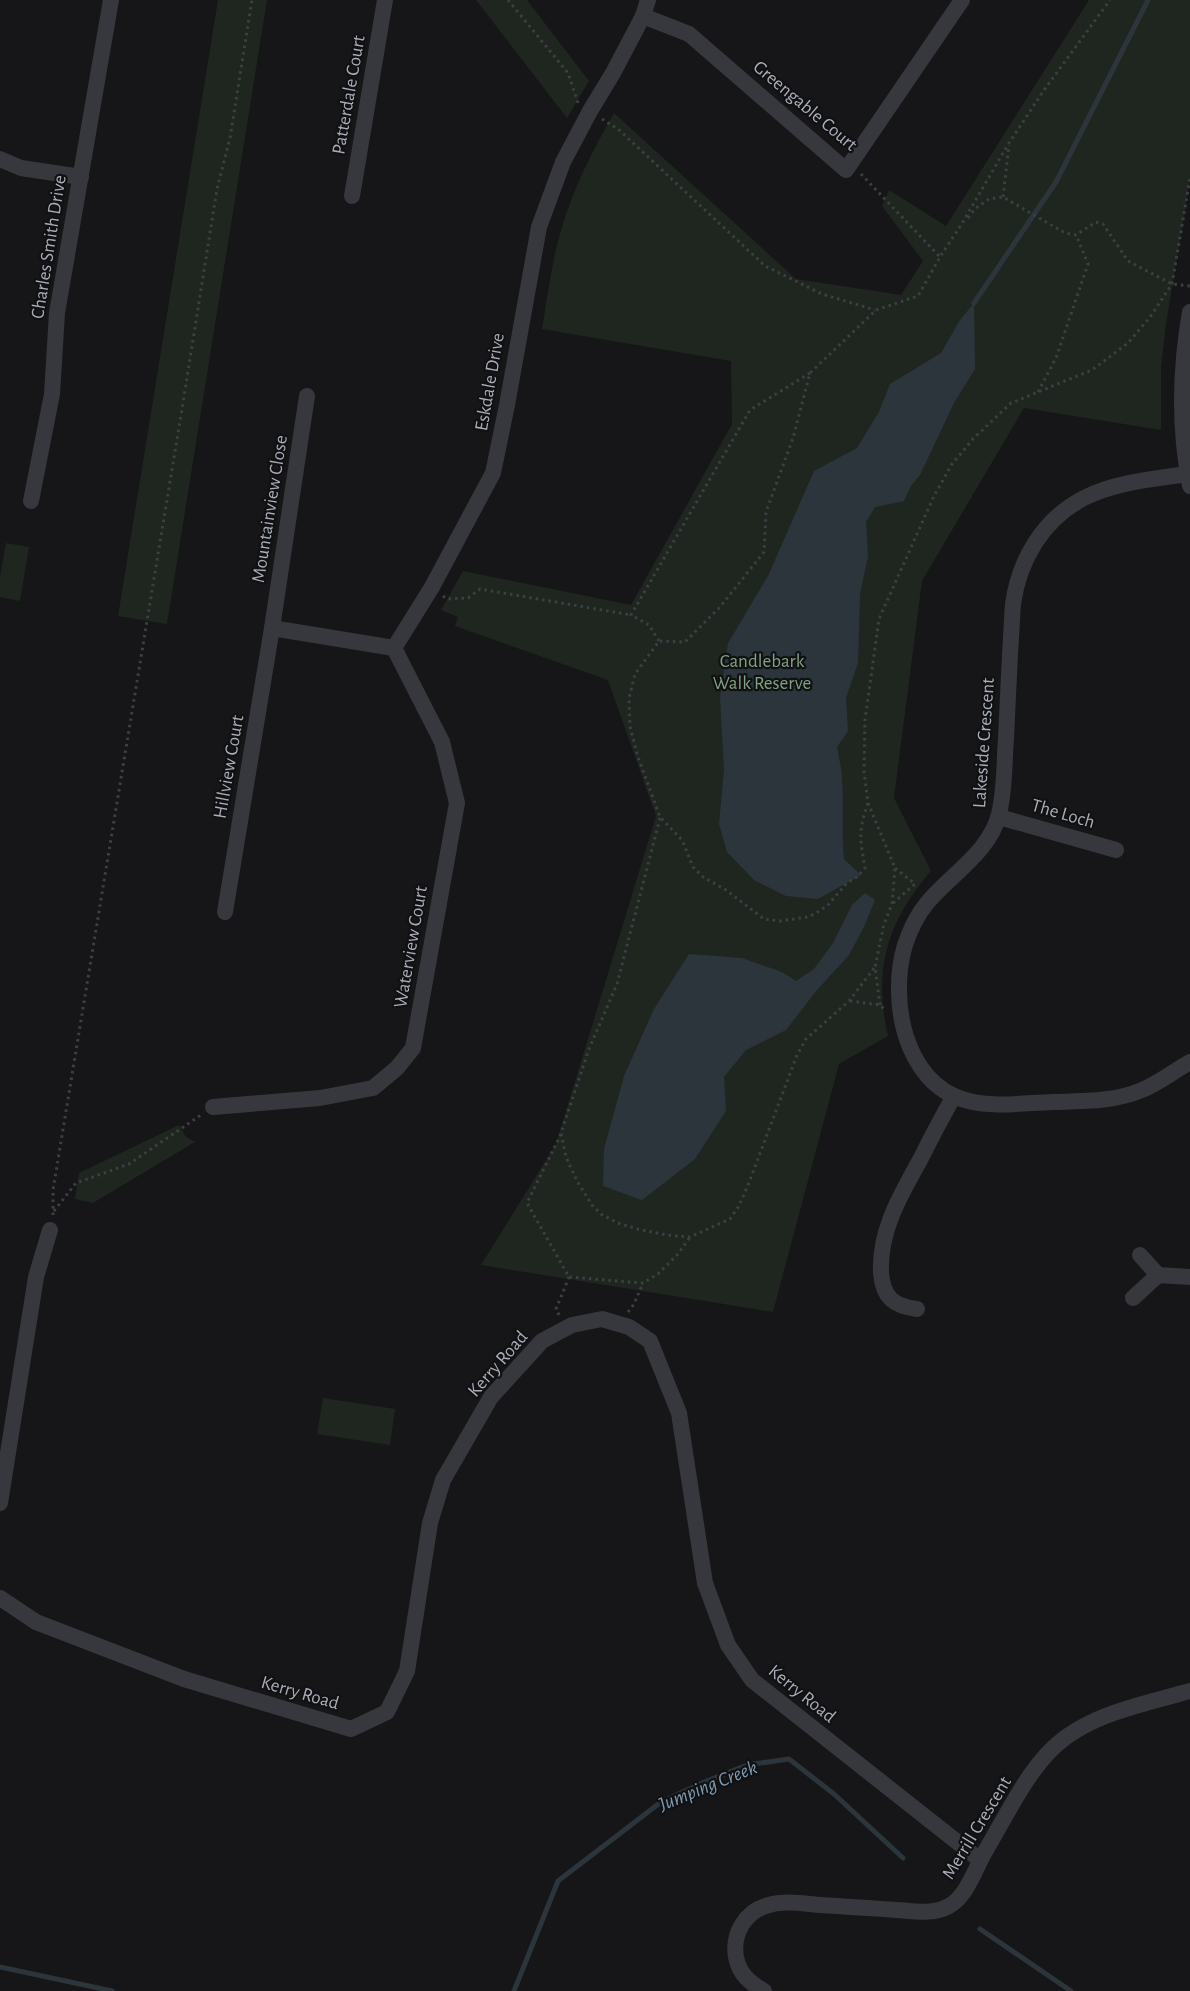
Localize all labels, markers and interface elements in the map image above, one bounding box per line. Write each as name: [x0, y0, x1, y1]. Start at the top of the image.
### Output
street label: Patterdale Court: [329, 34, 369, 156]
street label: Greengable Court: [749, 57, 861, 155]
street label: Charles Smith Drive: [28, 174, 70, 320]
street label: Eskdale Drive: [472, 331, 508, 433]
street label: Mountainview Close: [249, 434, 291, 584]
park label: Candlebark Walk Reserve: [713, 652, 811, 693]
street label: Lakeside Crescent: [970, 677, 998, 809]
street label: Hillview Court: [211, 714, 247, 820]
street label: The Loch: [1029, 796, 1097, 832]
street label: Waterview Court: [391, 885, 431, 1009]
street label: Kerry Road: [465, 1327, 532, 1401]
street label: Kerry Road: [765, 1661, 839, 1727]
street label: Kerry Road: [259, 1673, 341, 1713]
water label: Jumping Creek: [655, 1757, 760, 1815]
street label: Merrill Crescent: [939, 1773, 1015, 1883]

